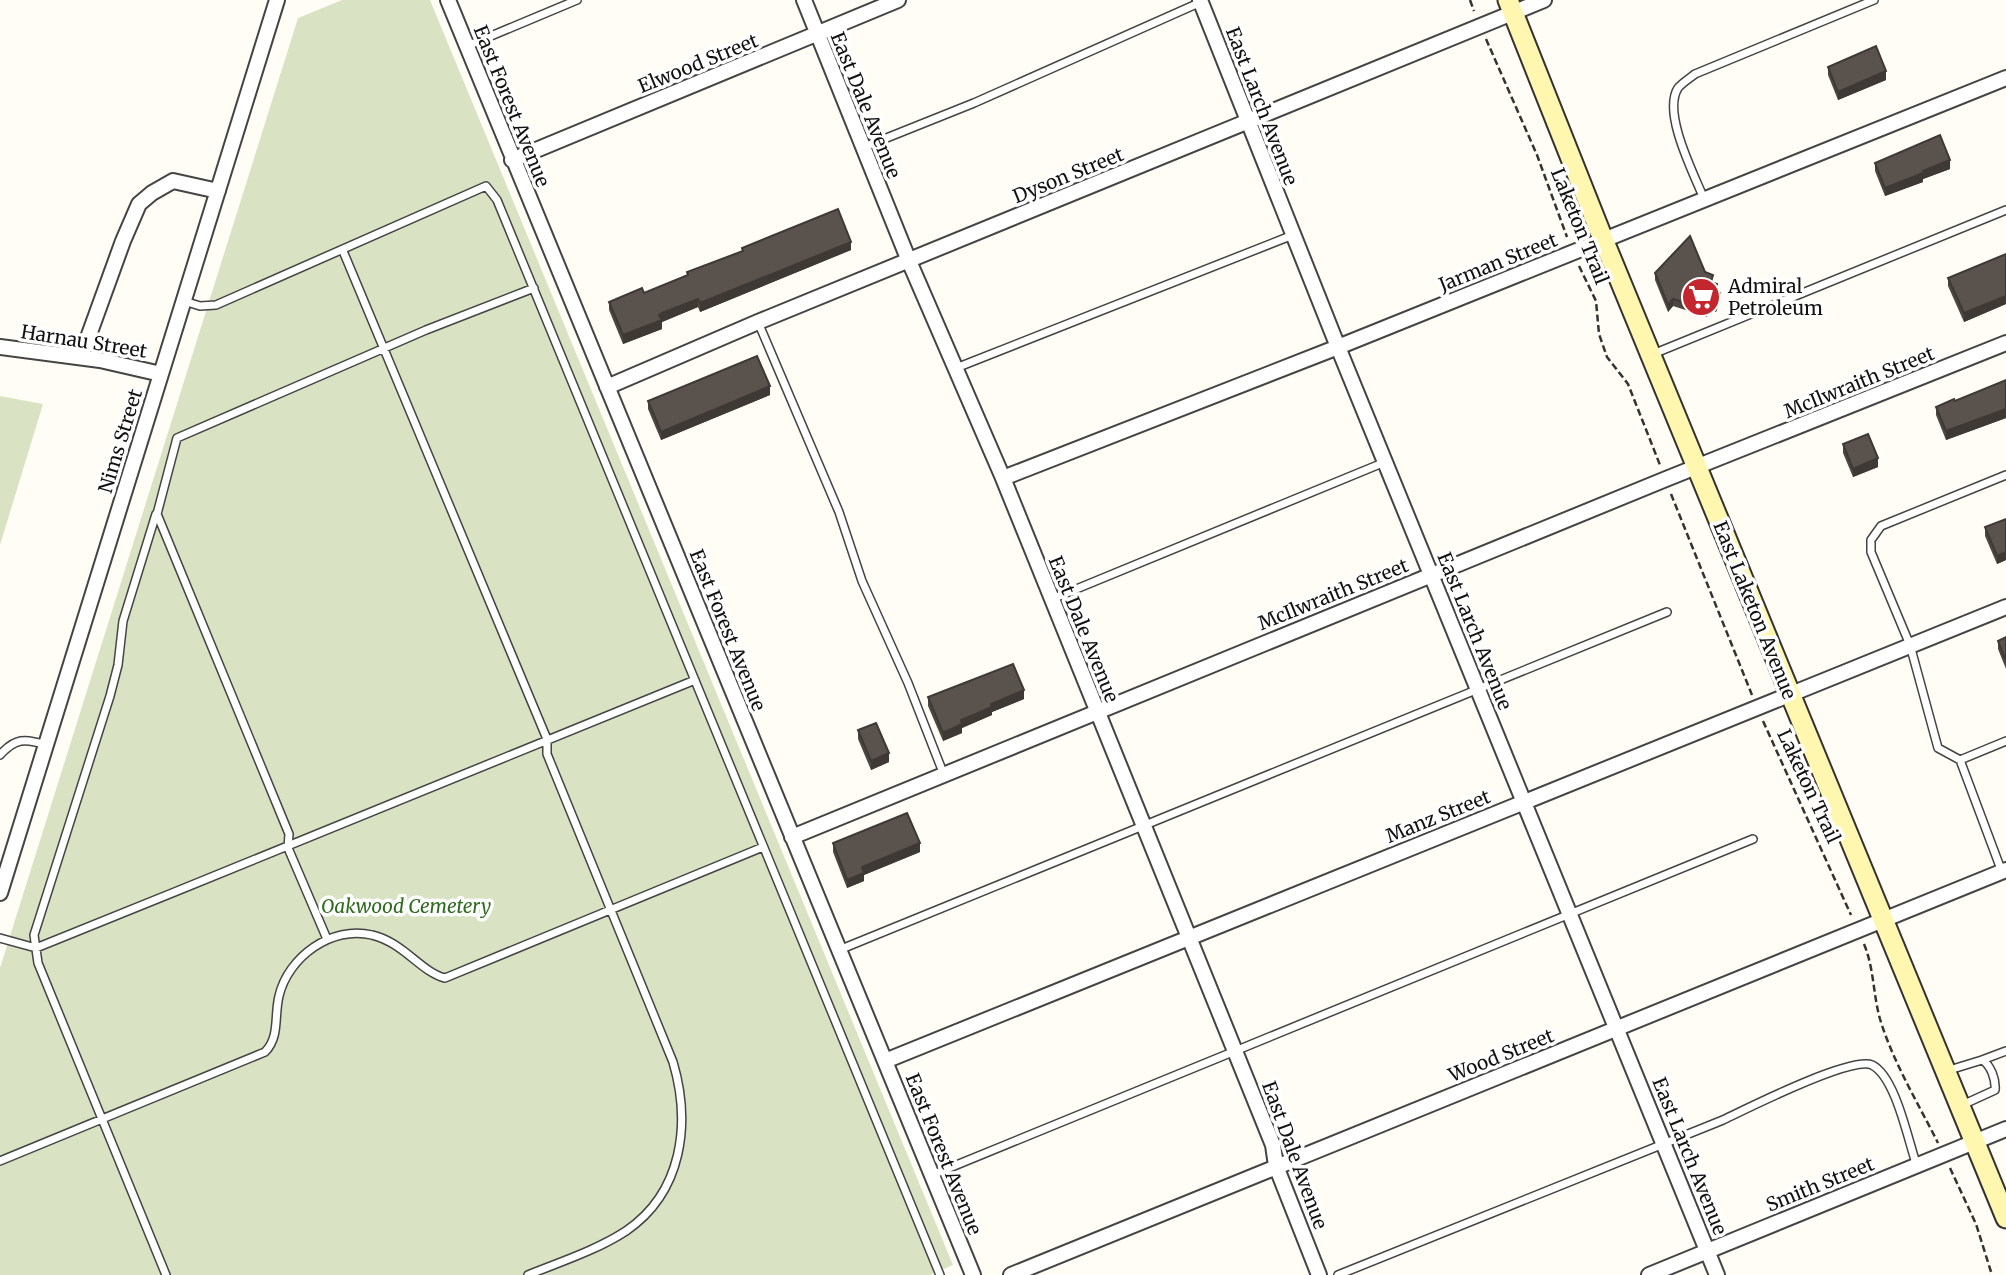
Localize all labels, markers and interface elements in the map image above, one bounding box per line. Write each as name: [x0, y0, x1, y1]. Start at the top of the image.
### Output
street label: East Forest Avenue: [469, 22, 555, 190]
street label: East Larch Avenue: [1221, 23, 1303, 189]
street label: Elwood Street: [634, 28, 762, 98]
street label: East Dale Avenue: [826, 28, 906, 182]
street label: Dyson Street: [1009, 142, 1127, 208]
street label: Laketon Trail: [1546, 164, 1614, 288]
street label: Jarman Street: [1434, 227, 1561, 297]
place label: Admiral Petroleum: [1727, 274, 1823, 320]
supermarket icon: Admiral Petroleum: [1680, 276, 1722, 318]
street label: Harnau Street: [19, 319, 149, 363]
street label: McIlwraith Street: [1780, 341, 1938, 423]
street label: Nims Street: [93, 385, 147, 496]
street label: East Laketon Avenue: [1708, 517, 1802, 703]
street label: East Forest Avenue: [685, 546, 771, 714]
street label: East Larch Avenue: [1432, 549, 1518, 713]
street label: East Dale Avenue: [1044, 552, 1124, 706]
street label: McIlwraith Street: [1254, 553, 1412, 635]
street label: Laketon Trail: [1772, 725, 1846, 847]
street label: Manz Street: [1382, 784, 1494, 848]
park label: Oakwood Cemetery: [321, 894, 491, 918]
street label: Wood Street: [1444, 1023, 1558, 1087]
street label: East Forest Avenue: [901, 1070, 987, 1238]
street label: East Larch Avenue: [1647, 1074, 1733, 1238]
street label: East Dale Avenue: [1257, 1078, 1333, 1232]
street label: Smith Street: [1762, 1151, 1878, 1217]

